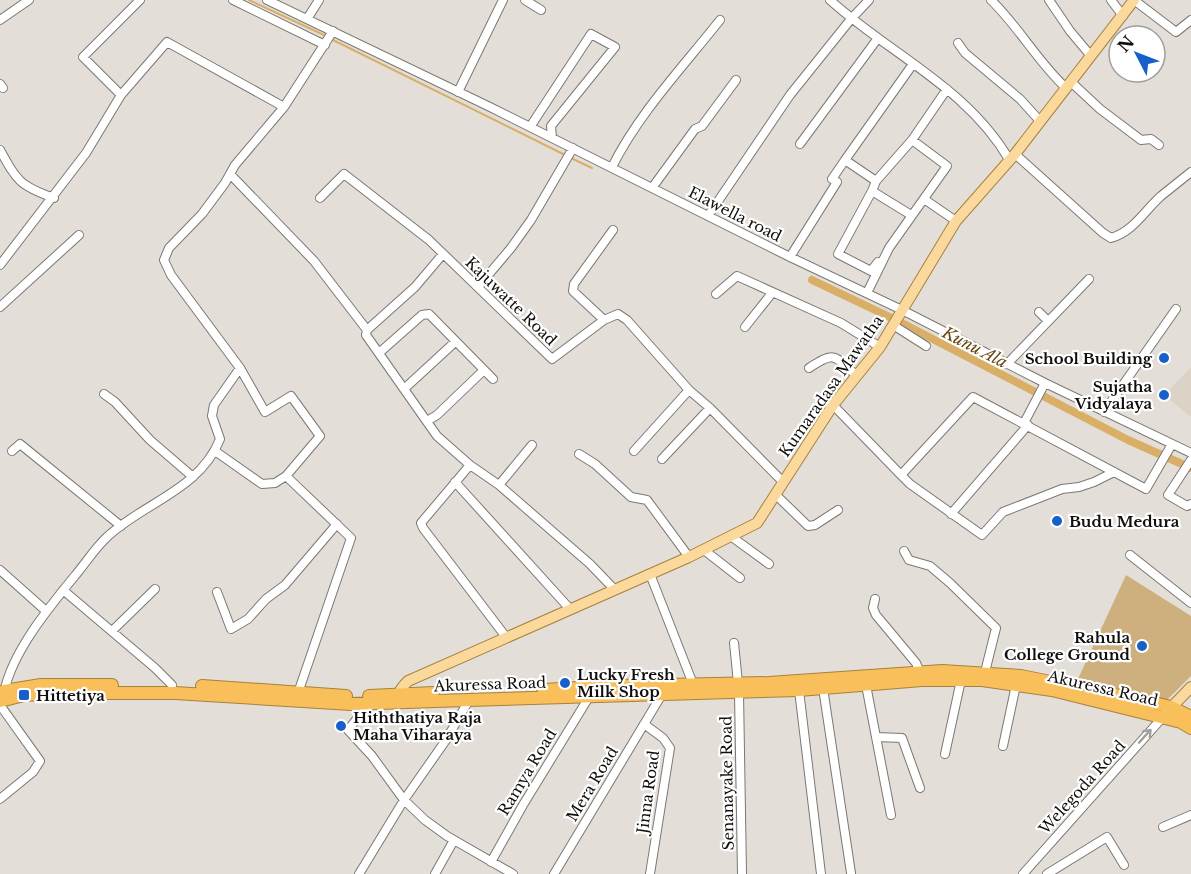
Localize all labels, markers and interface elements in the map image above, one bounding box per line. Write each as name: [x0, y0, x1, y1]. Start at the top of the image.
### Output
north arrow: [1107, 24, 1167, 84]
text: N: [1113, 32, 1138, 56]
street label: Elawella road: [685, 182, 785, 246]
street label: Kajuwatte Road: [461, 253, 561, 349]
street label: Kumaradasa Mawatha: [775, 311, 888, 461]
water label: Kunu Ala: [938, 322, 1011, 372]
place label: School Building: [1025, 349, 1153, 368]
marker: School Building: [1157, 351, 1171, 365]
place label: Sujatha Vidyalaya: [1074, 377, 1152, 413]
marker: Sujatha Vidyalaya: [1157, 388, 1171, 402]
place label: Budu Medura: [1069, 512, 1180, 531]
marker: Budu Medura: [1050, 514, 1064, 528]
place label: Rahula College Ground: [1004, 628, 1131, 664]
marker: Rahula College Ground: [1135, 639, 1149, 653]
place label: Lucky Fresh Milk Shop: [577, 665, 675, 701]
street label: Akuressa Road: [1045, 666, 1160, 710]
street label: Akuressa Road: [432, 673, 547, 695]
marker: Lucky Fresh Milk Shop: [558, 676, 572, 690]
place label: Hittetiya: [36, 686, 105, 705]
marker: Hittetiya: [17, 688, 31, 702]
place label: Hiththatiya Raja Maha Viharaya: [353, 708, 482, 744]
street label: Senanayake Road: [716, 716, 738, 850]
marker: Hiththatiya Raja Maha Viharaya: [334, 719, 348, 733]
street label: Ramya Road: [494, 725, 560, 819]
one-way arrow: [1138, 729, 1152, 744]
street label: Welegoda Road: [1034, 736, 1129, 839]
street label: Mera Road: [562, 743, 622, 825]
street label: Jinna Road: [632, 749, 663, 837]

